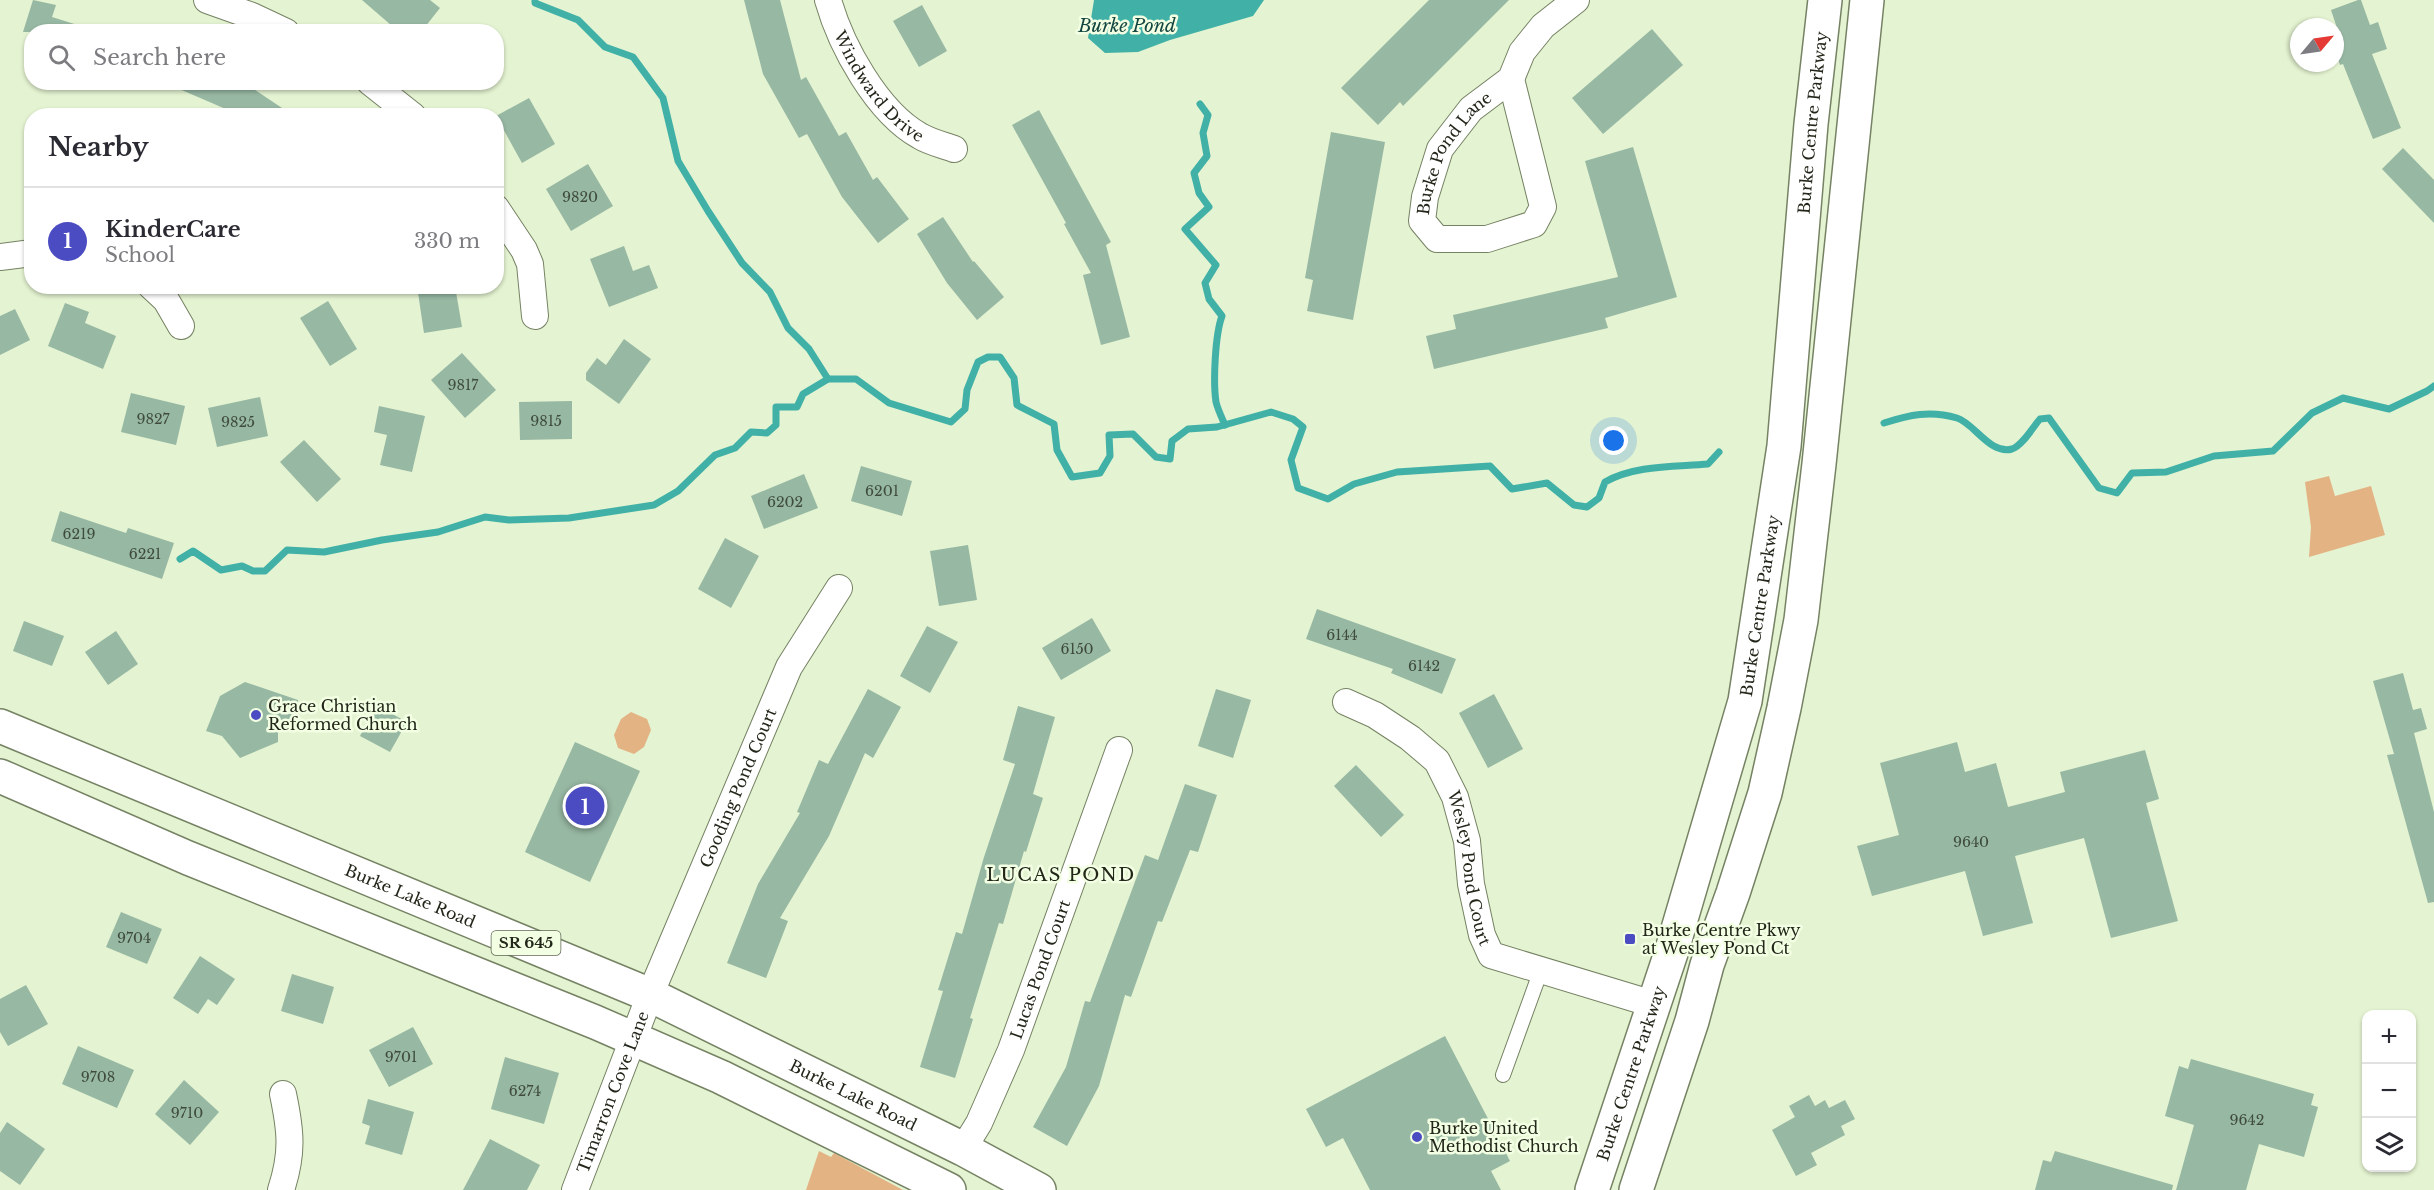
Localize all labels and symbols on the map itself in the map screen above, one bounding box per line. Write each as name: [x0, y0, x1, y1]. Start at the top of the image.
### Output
water label: Burke Pond: [1077, 15, 1176, 37]
north arrow: [2290, 18, 2344, 72]
street label: Windward Drive: [830, 26, 928, 146]
street label: Burke Centre Parkway: [1793, 30, 1831, 215]
street label: Burke Pond Lane: [1413, 87, 1495, 216]
house number: 9820: [562, 188, 598, 206]
house number: 9817: [448, 376, 479, 394]
house number: 9827: [136, 410, 171, 428]
house number: 9815: [530, 412, 562, 430]
house number: 9825: [221, 413, 255, 431]
your location: [1599, 426, 1628, 455]
house number: 6201: [865, 482, 899, 500]
house number: 6202: [767, 493, 803, 511]
street label: Burke Centre Parkway: [1736, 513, 1783, 698]
house number: 6219: [63, 525, 95, 543]
house number: 6221: [129, 545, 161, 563]
house number: 6144: [1326, 626, 1358, 644]
house number: 6150: [1060, 640, 1094, 658]
house number: 6142: [1408, 657, 1440, 675]
place label: Grace Christian Reformed Church: [268, 696, 418, 734]
street label: Gooding Pond Court: [695, 705, 780, 871]
marker: Grace Christian Reformed Church: [249, 708, 263, 722]
pin: 1: [566, 784, 604, 828]
street label: Wesley Pond Court: [1443, 787, 1495, 949]
house number: 9640: [1953, 833, 1989, 851]
street label: Burke Lake Road: [342, 860, 479, 932]
district label: LUCAS POND: [986, 864, 1136, 886]
street label: Lucas Pond Court: [1006, 897, 1074, 1042]
place label: Burke Centre Pkwy at Wesley Pond Ct: [1642, 920, 1801, 958]
house number: 9704: [117, 929, 151, 947]
road number: SR 645: [492, 931, 560, 955]
marker: Burke Centre Pkwy at Wesley Pond Ct: [1623, 932, 1637, 946]
street label: Burke Centre Parkway: [1592, 982, 1670, 1163]
street label: Timarron Cove Lane: [572, 1008, 653, 1176]
house number: 9701: [385, 1048, 417, 1066]
street label: Burke Lake Road: [786, 1055, 921, 1135]
house number: 9708: [81, 1068, 115, 1086]
house number: 6274: [509, 1082, 541, 1100]
house number: 9710: [171, 1104, 203, 1122]
house number: 9642: [2230, 1111, 2264, 1129]
place label: Burke United Methodist Church: [1429, 1118, 1579, 1156]
marker: Burke United Methodist Church: [1410, 1130, 1424, 1144]

